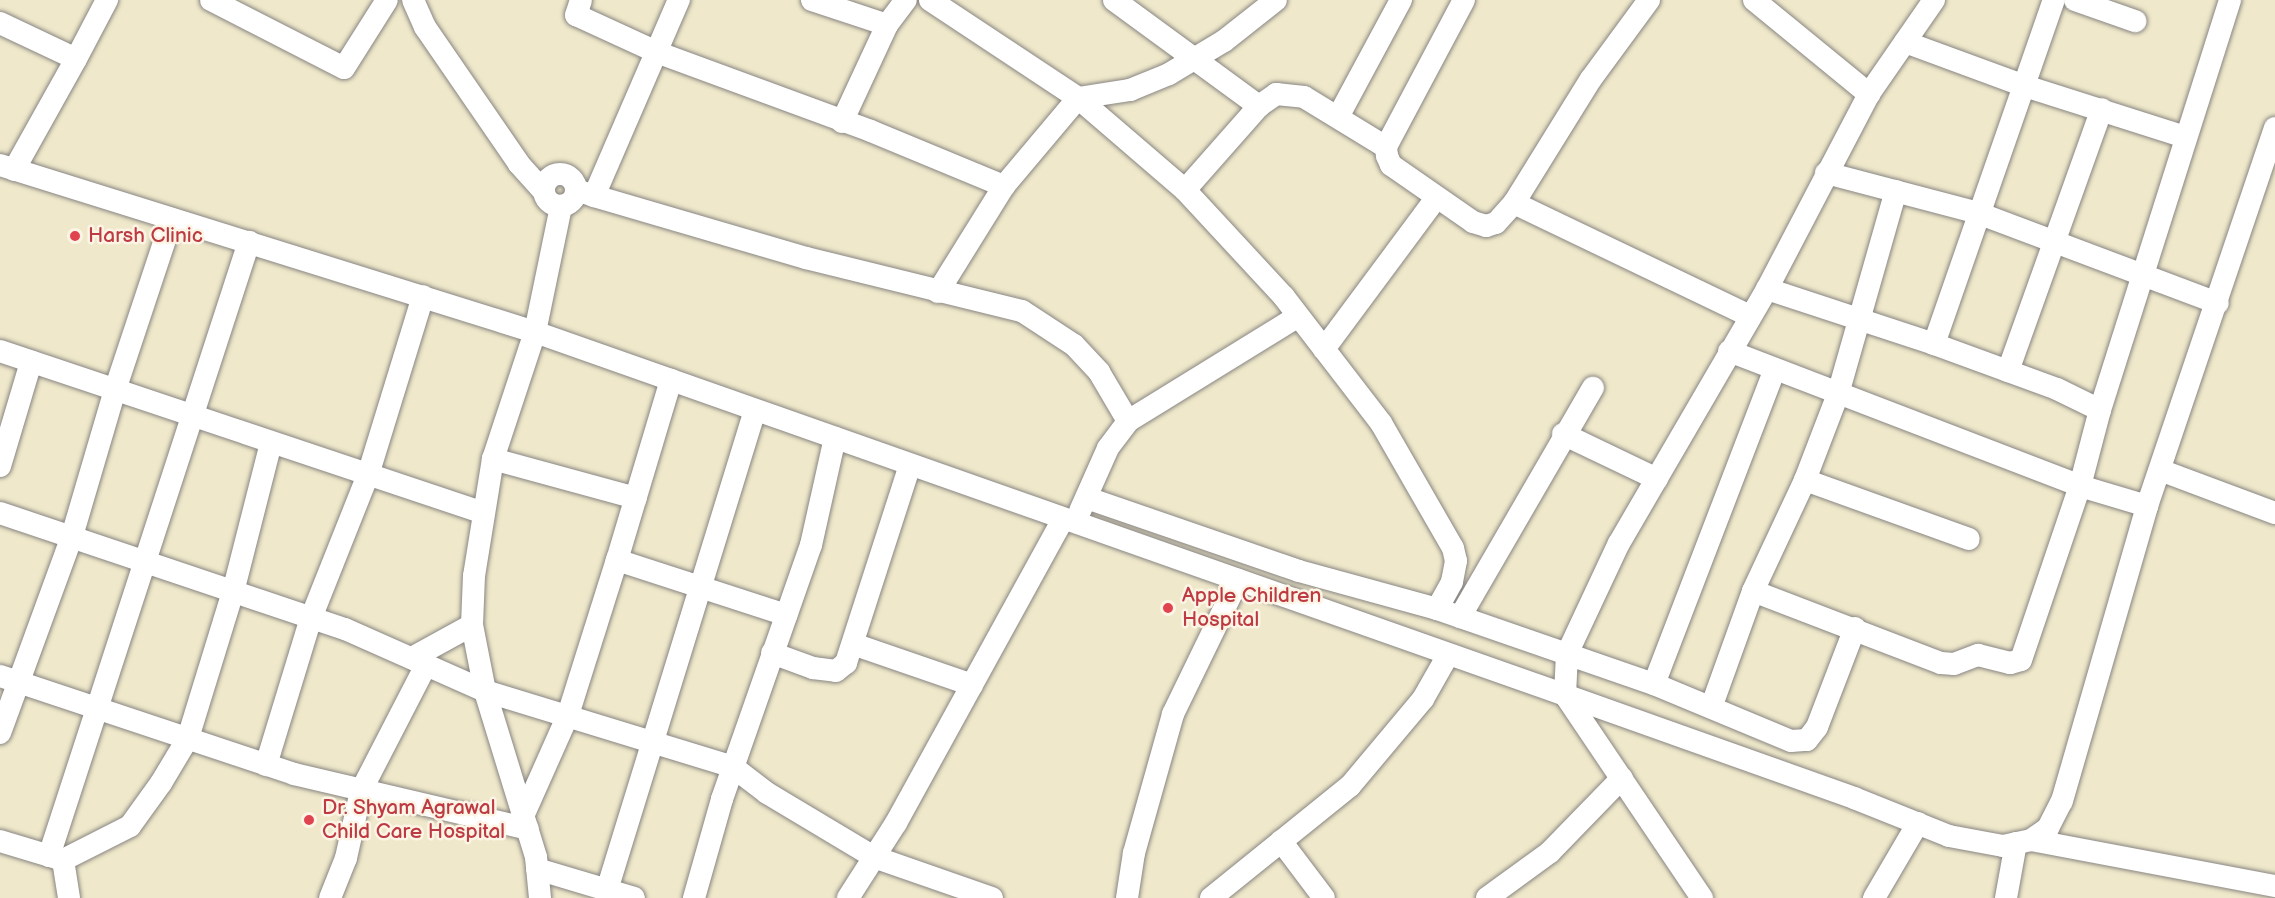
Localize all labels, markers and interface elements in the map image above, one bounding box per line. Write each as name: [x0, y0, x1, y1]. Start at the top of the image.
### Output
place label: Harsh Clinic: [88, 223, 203, 249]
marker: Harsh Clinic: [66, 227, 84, 245]
place label: Apple Children Hospital: [1182, 583, 1321, 633]
marker: Apple Children Hospital: [1159, 599, 1177, 617]
place label: Dr. Shyam Agrawal Child Care Hospital: [322, 795, 505, 845]
marker: Dr. Shyam Agrawal Child Care Hospital: [300, 811, 318, 829]

